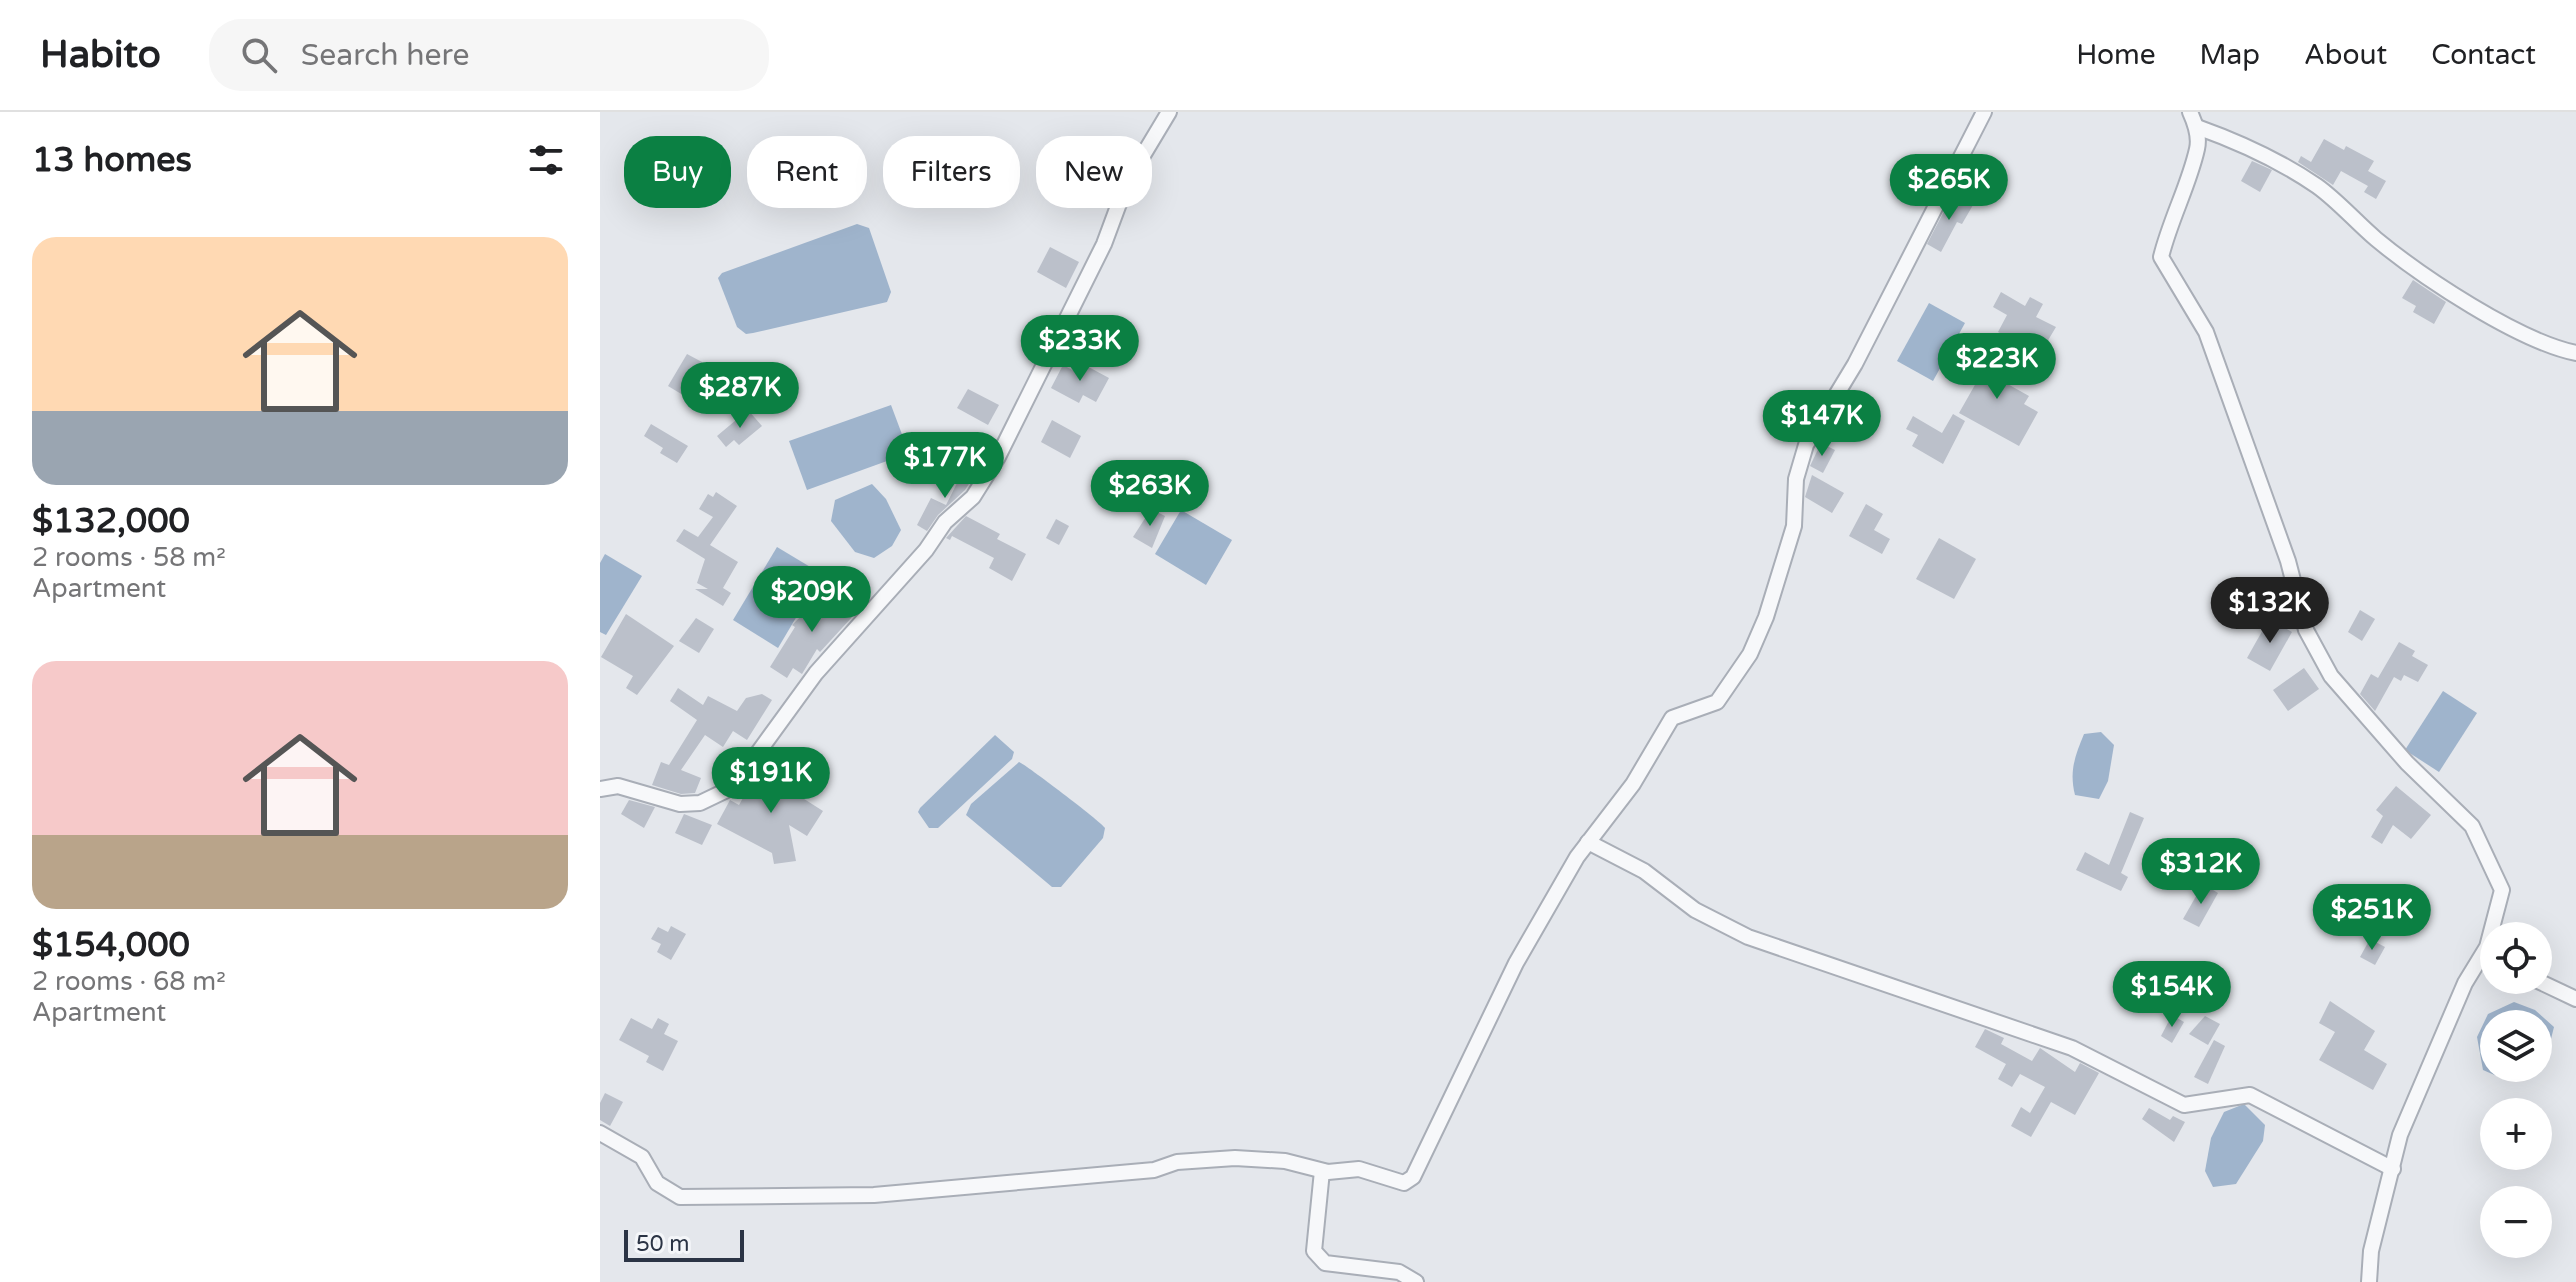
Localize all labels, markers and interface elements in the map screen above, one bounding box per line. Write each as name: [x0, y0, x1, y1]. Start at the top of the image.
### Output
search box: [209, 19, 769, 91]
text: Habito: [40, 32, 161, 78]
icon: search: [237, 33, 281, 77]
text: Search here: [301, 37, 470, 74]
text: Home: [2076, 38, 2156, 72]
text: Map: [2200, 38, 2260, 72]
text: About: [2304, 38, 2387, 72]
text: Contact: [2431, 38, 2536, 72]
chip: Buy: [624, 136, 731, 208]
chip: Rent: [747, 136, 867, 208]
chip: Filters: [883, 136, 1020, 208]
chip: New: [1036, 136, 1152, 208]
icon: filters: [524, 138, 568, 182]
text: 13 homes: [32, 140, 192, 181]
pin: $265K: [1893, 154, 2005, 222]
text: $265K: [1908, 164, 1990, 195]
icon: home: [228, 289, 372, 433]
pin: $233K: [1024, 315, 1136, 383]
text: $233K: [1039, 325, 1121, 356]
pin: $223K: [1941, 333, 2053, 401]
text: $223K: [1956, 343, 2038, 374]
pin: $287K: [684, 362, 796, 430]
text: $287K: [699, 372, 781, 403]
pin: $147K: [1766, 390, 1878, 458]
text: $147K: [1781, 400, 1863, 431]
pin: $177K: [889, 432, 1001, 500]
text: $177K: [904, 442, 986, 473]
pin: $263K: [1094, 460, 1206, 528]
text: $263K: [1109, 470, 1191, 501]
text: $132,000: [32, 501, 190, 542]
text: 2 rooms · 58 m²: [32, 542, 226, 573]
pin: $209K: [756, 566, 868, 634]
text: Apartment: [32, 573, 166, 604]
text: $209K: [771, 576, 853, 607]
pin: $132K: [2214, 577, 2326, 645]
text: $132K: [2229, 587, 2311, 618]
icon: home: [228, 713, 372, 857]
pin: $191K: [715, 747, 827, 815]
text: $191K: [730, 757, 812, 788]
pin: $312K: [2145, 838, 2257, 906]
text: $312K: [2160, 848, 2242, 879]
pin: $251K: [2316, 884, 2428, 952]
text: $251K: [2331, 894, 2413, 925]
map controls: [2480, 922, 2552, 1258]
button: locate: [2480, 922, 2552, 994]
text: $154,000: [32, 925, 190, 966]
pin: $154K: [2116, 961, 2228, 1029]
text: 2 rooms · 68 m²: [32, 966, 226, 997]
text: $154K: [2131, 971, 2213, 1002]
text: Apartment: [32, 997, 166, 1028]
button: layers: [2480, 1010, 2552, 1082]
button: +: [2480, 1098, 2552, 1170]
button: −: [2480, 1186, 2552, 1258]
scale bar: [624, 1226, 744, 1262]
text: 50 m: [636, 1231, 690, 1257]

